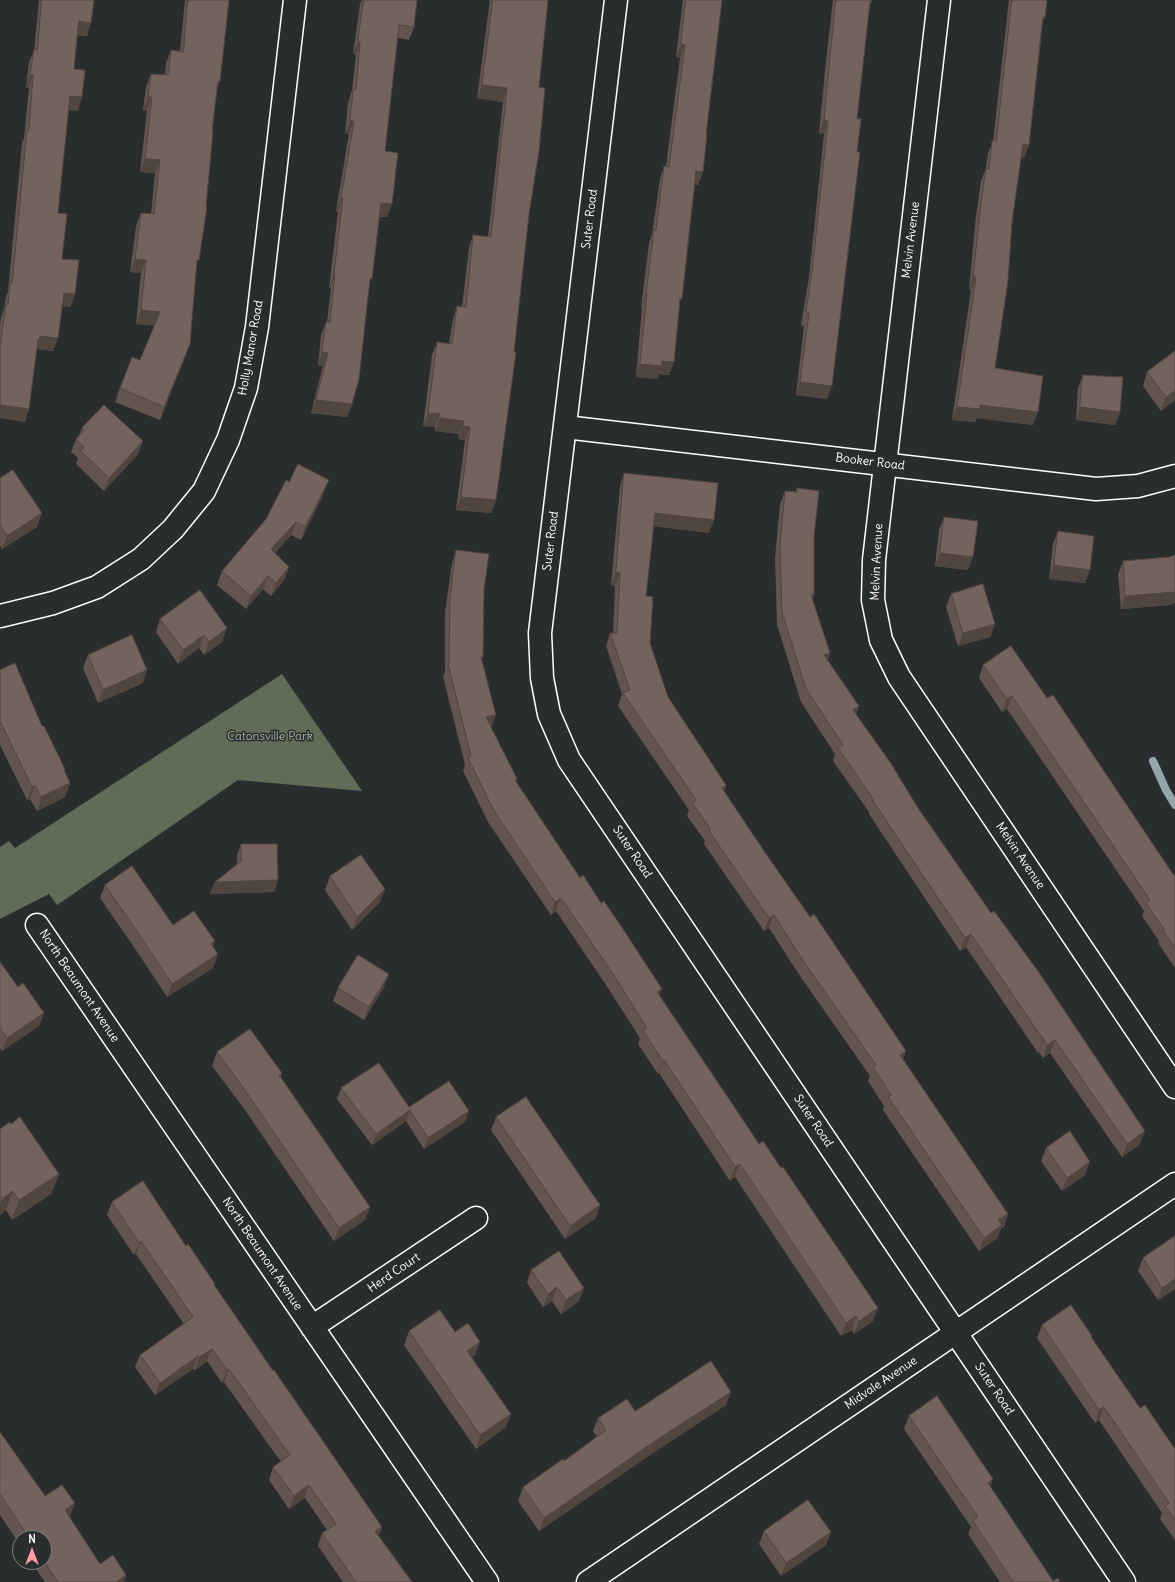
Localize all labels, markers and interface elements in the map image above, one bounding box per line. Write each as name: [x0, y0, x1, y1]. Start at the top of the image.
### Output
street label: Suter Road: [579, 188, 601, 250]
street label: Melvin Avenue: [899, 201, 923, 279]
street label: Holly Manor Road: [236, 299, 266, 397]
street label: Booker Road: [835, 451, 905, 473]
street label: Suter Road: [540, 510, 562, 572]
street label: Melvin Avenue: [868, 523, 886, 601]
park label: Catonsville Park: [227, 730, 313, 744]
street label: Melvin Avenue: [992, 820, 1048, 892]
street label: Suter Road: [609, 823, 655, 881]
street label: North Beaumont Avenue: [36, 927, 122, 1045]
street label: Suter Road: [790, 1092, 836, 1150]
street label: North Beaumont Avenue: [219, 1195, 305, 1313]
street label: Herd Court: [365, 1250, 423, 1296]
street label: Midvale Avenue: [842, 1353, 920, 1413]
street label: Suter Road: [971, 1360, 1017, 1418]
north arrow: [12, 1530, 52, 1570]
text: N: [28, 1532, 36, 1546]

